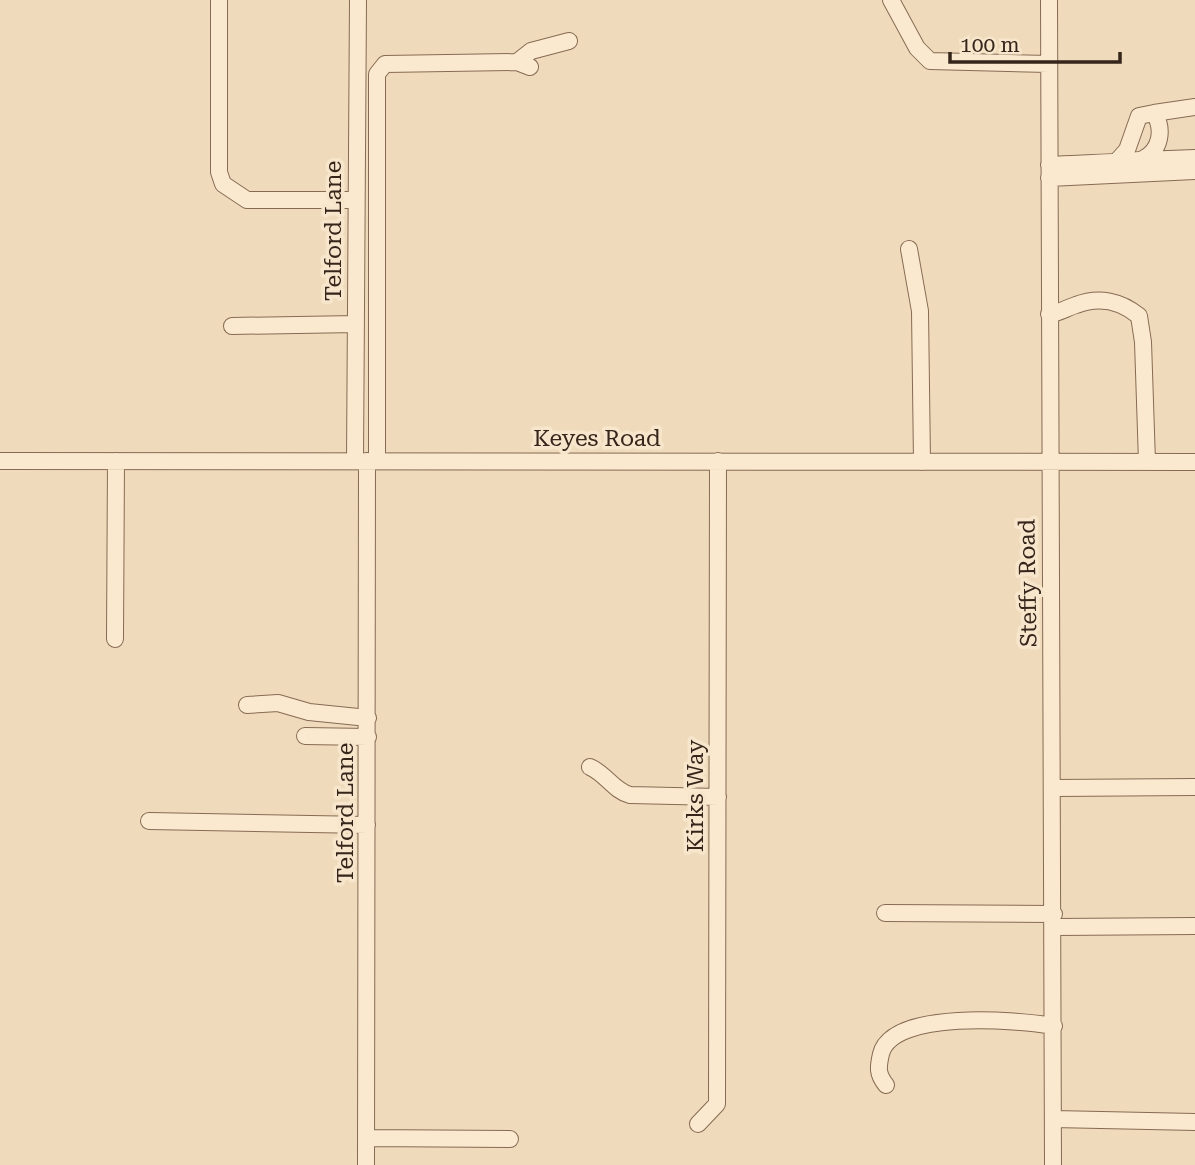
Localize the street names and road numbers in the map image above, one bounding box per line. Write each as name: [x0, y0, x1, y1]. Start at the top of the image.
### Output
street label: Telford Lane: [320, 161, 347, 301]
street label: Keyes Road: [533, 425, 661, 452]
street label: Steffy Road: [1013, 518, 1043, 647]
street label: Kirks Way: [682, 739, 709, 852]
street label: Telford Lane: [332, 743, 359, 883]

